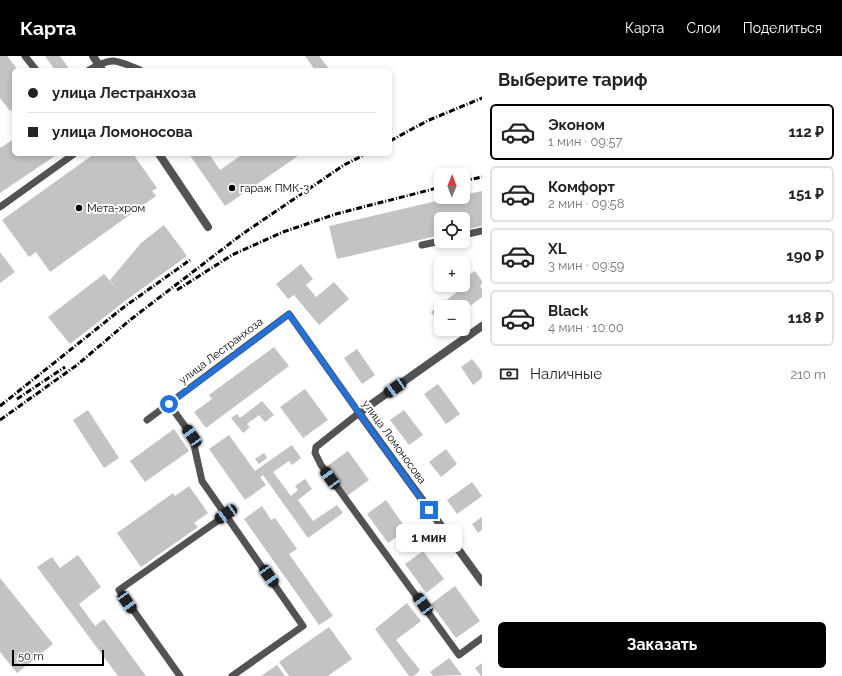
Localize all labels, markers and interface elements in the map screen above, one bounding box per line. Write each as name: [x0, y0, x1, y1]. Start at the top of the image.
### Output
text: Карта: [20, 17, 76, 39]
text: Карта: [625, 20, 664, 36]
text: Слои: [686, 20, 721, 36]
text: Поделиться: [743, 20, 822, 36]
text: Выберите тариф: [498, 69, 648, 90]
text: улица Лестранхоза: [52, 84, 196, 102]
icon: car: [500, 114, 536, 150]
text: Эконом: [548, 116, 605, 134]
text: улица Ломоносова: [52, 123, 193, 141]
text: 112 ₽: [788, 123, 824, 141]
text: 1 мин · 09:57: [548, 134, 622, 149]
north arrow: [434, 168, 470, 204]
map controls: [434, 168, 470, 336]
icon: car: [500, 176, 536, 212]
text: Комфорт: [548, 178, 615, 196]
place label: гараж ПМК-3: [240, 182, 309, 195]
marker: гараж ПМК-3: [227, 183, 237, 193]
text: 151 ₽: [789, 185, 824, 203]
text: 2 мин · 09:58: [548, 196, 624, 211]
place label: Мета-хром: [87, 202, 145, 215]
marker: Мета-хром: [74, 203, 84, 213]
button: locate: [434, 212, 470, 248]
icon: car: [500, 238, 536, 274]
text: XL: [548, 240, 566, 258]
text: 190 ₽: [786, 247, 824, 265]
button: +: [434, 256, 470, 292]
text: 3 мин · 09:59: [548, 258, 624, 273]
button: −: [434, 300, 470, 336]
icon: car: [500, 300, 536, 336]
text: Black: [548, 302, 588, 320]
text: 118 ₽: [788, 309, 824, 327]
street label: улица Лестранхоза: [176, 315, 266, 387]
text: 4 мин · 10:00: [548, 320, 624, 335]
icon: cash: [498, 363, 520, 385]
text: Наличные: [530, 365, 602, 383]
text: 210 m: [790, 367, 826, 382]
car: [382, 376, 408, 400]
route start: [160, 395, 178, 413]
street label: улица Ломоносова: [359, 398, 429, 486]
car: [180, 423, 204, 449]
car: [318, 465, 342, 491]
route end: [420, 501, 438, 519]
car: [213, 502, 239, 526]
callout: 1 мин: [396, 524, 462, 552]
text: 1 мин: [412, 530, 446, 545]
car: [257, 563, 281, 589]
car: [115, 589, 139, 615]
car: [411, 591, 435, 617]
button: Заказать: [498, 622, 826, 668]
scale bar: [12, 648, 104, 667]
text: 50 m: [18, 650, 44, 663]

